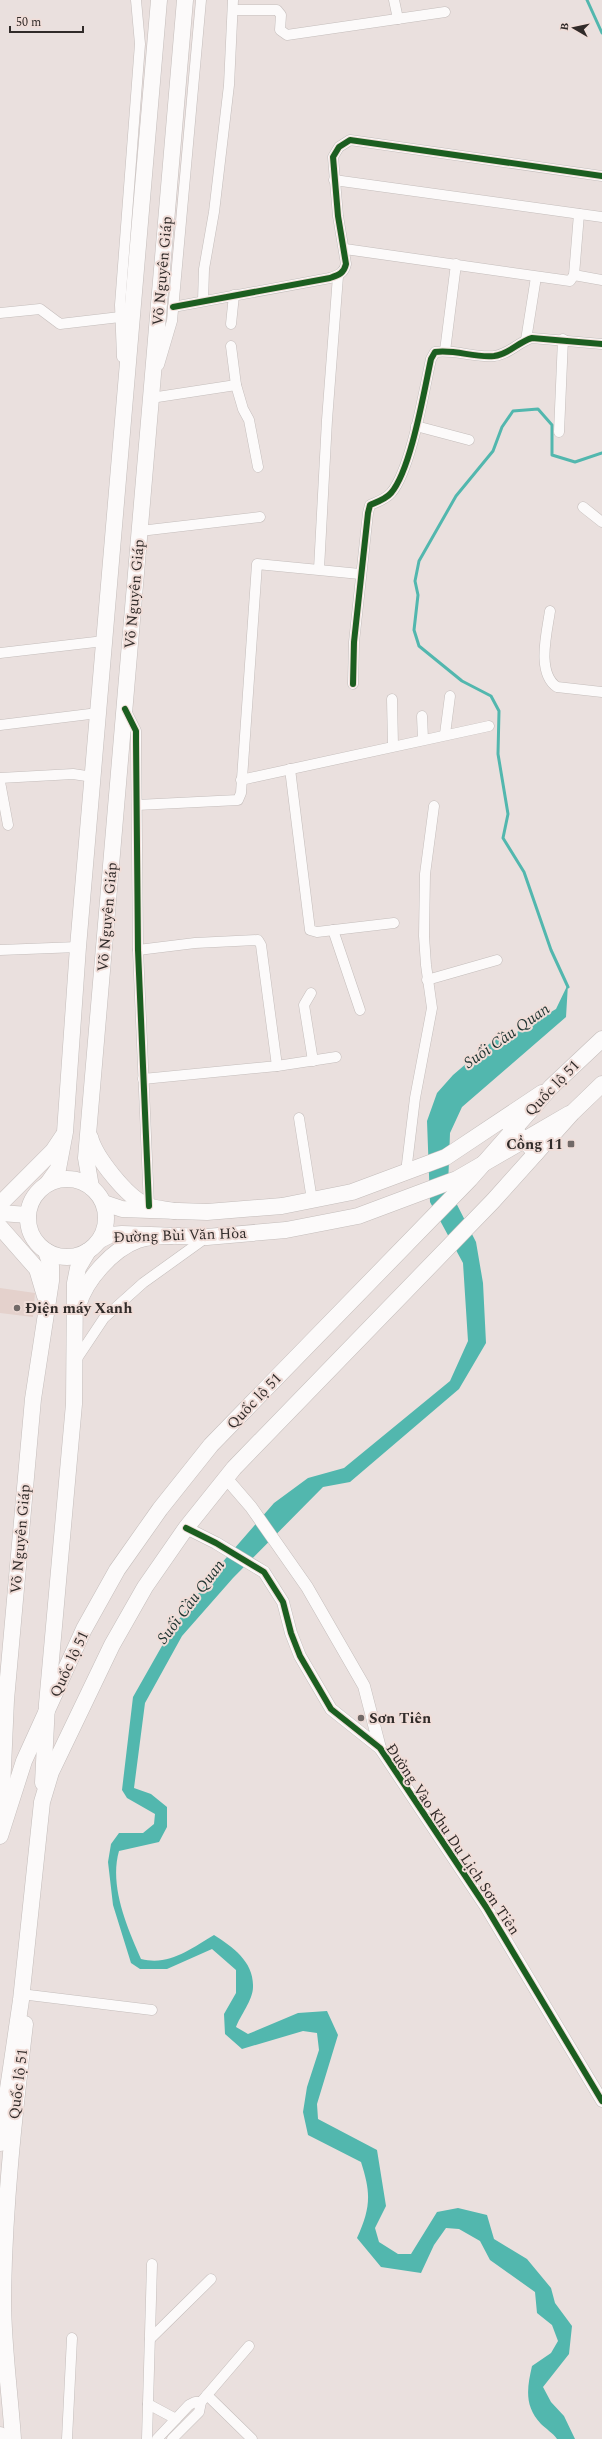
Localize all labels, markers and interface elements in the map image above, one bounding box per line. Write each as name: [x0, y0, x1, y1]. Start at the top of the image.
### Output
scale bar: [10, 8, 83, 34]
north arrow: [554, 8, 594, 48]
text: 50 m: [16, 13, 41, 32]
text: B: [556, 21, 574, 32]
street label: Võ Nguyên Giáp: [146, 215, 179, 327]
street label: Võ Nguyên Giáp: [118, 538, 151, 650]
street label: Võ Nguyên Giáp: [91, 861, 124, 973]
water label: Suối Cầu Quan: [458, 997, 555, 1074]
street label: Quốc lộ 51: [519, 1055, 585, 1122]
place label: Cổng 11: [506, 1133, 563, 1156]
marker: Cổng 11: [566, 1139, 576, 1149]
street label: Đường Bùi Văn Hòa: [113, 1222, 248, 1249]
place label: Điện máy Xanh: [25, 1297, 132, 1320]
marker: Điện máy Xanh: [12, 1303, 22, 1313]
street label: Quốc lộ 51: [221, 1368, 287, 1435]
street label: Võ Nguyên Giáp: [4, 1483, 37, 1595]
water label: Suối Cầu Quan: [151, 1554, 231, 1649]
street label: Quốc lộ 51: [44, 1627, 95, 1701]
place label: Sơn Tiên: [369, 1707, 431, 1730]
marker: Sơn Tiên: [356, 1713, 366, 1723]
street label: Đường Vào Khu Du Lịch Sơn Tiên: [380, 1739, 526, 1940]
street label: Quốc lộ 51: [3, 2047, 34, 2121]

